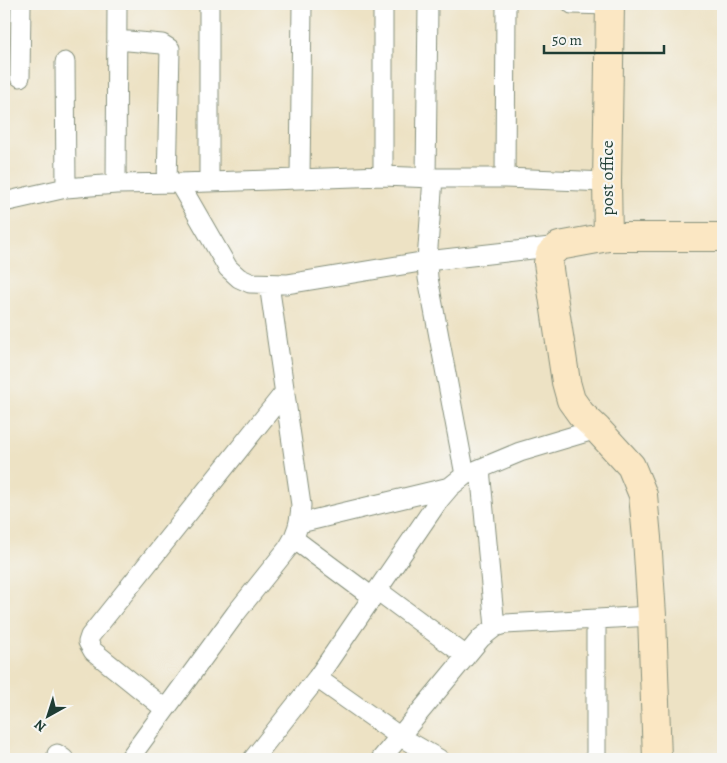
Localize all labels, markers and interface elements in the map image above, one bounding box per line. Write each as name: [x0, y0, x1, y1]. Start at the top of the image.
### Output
scale bar: [544, 22, 664, 54]
text: 50 m: [552, 30, 582, 50]
street label: post office: [595, 140, 619, 216]
north arrow: [22, 690, 72, 740]
text: N: [30, 715, 50, 736]

